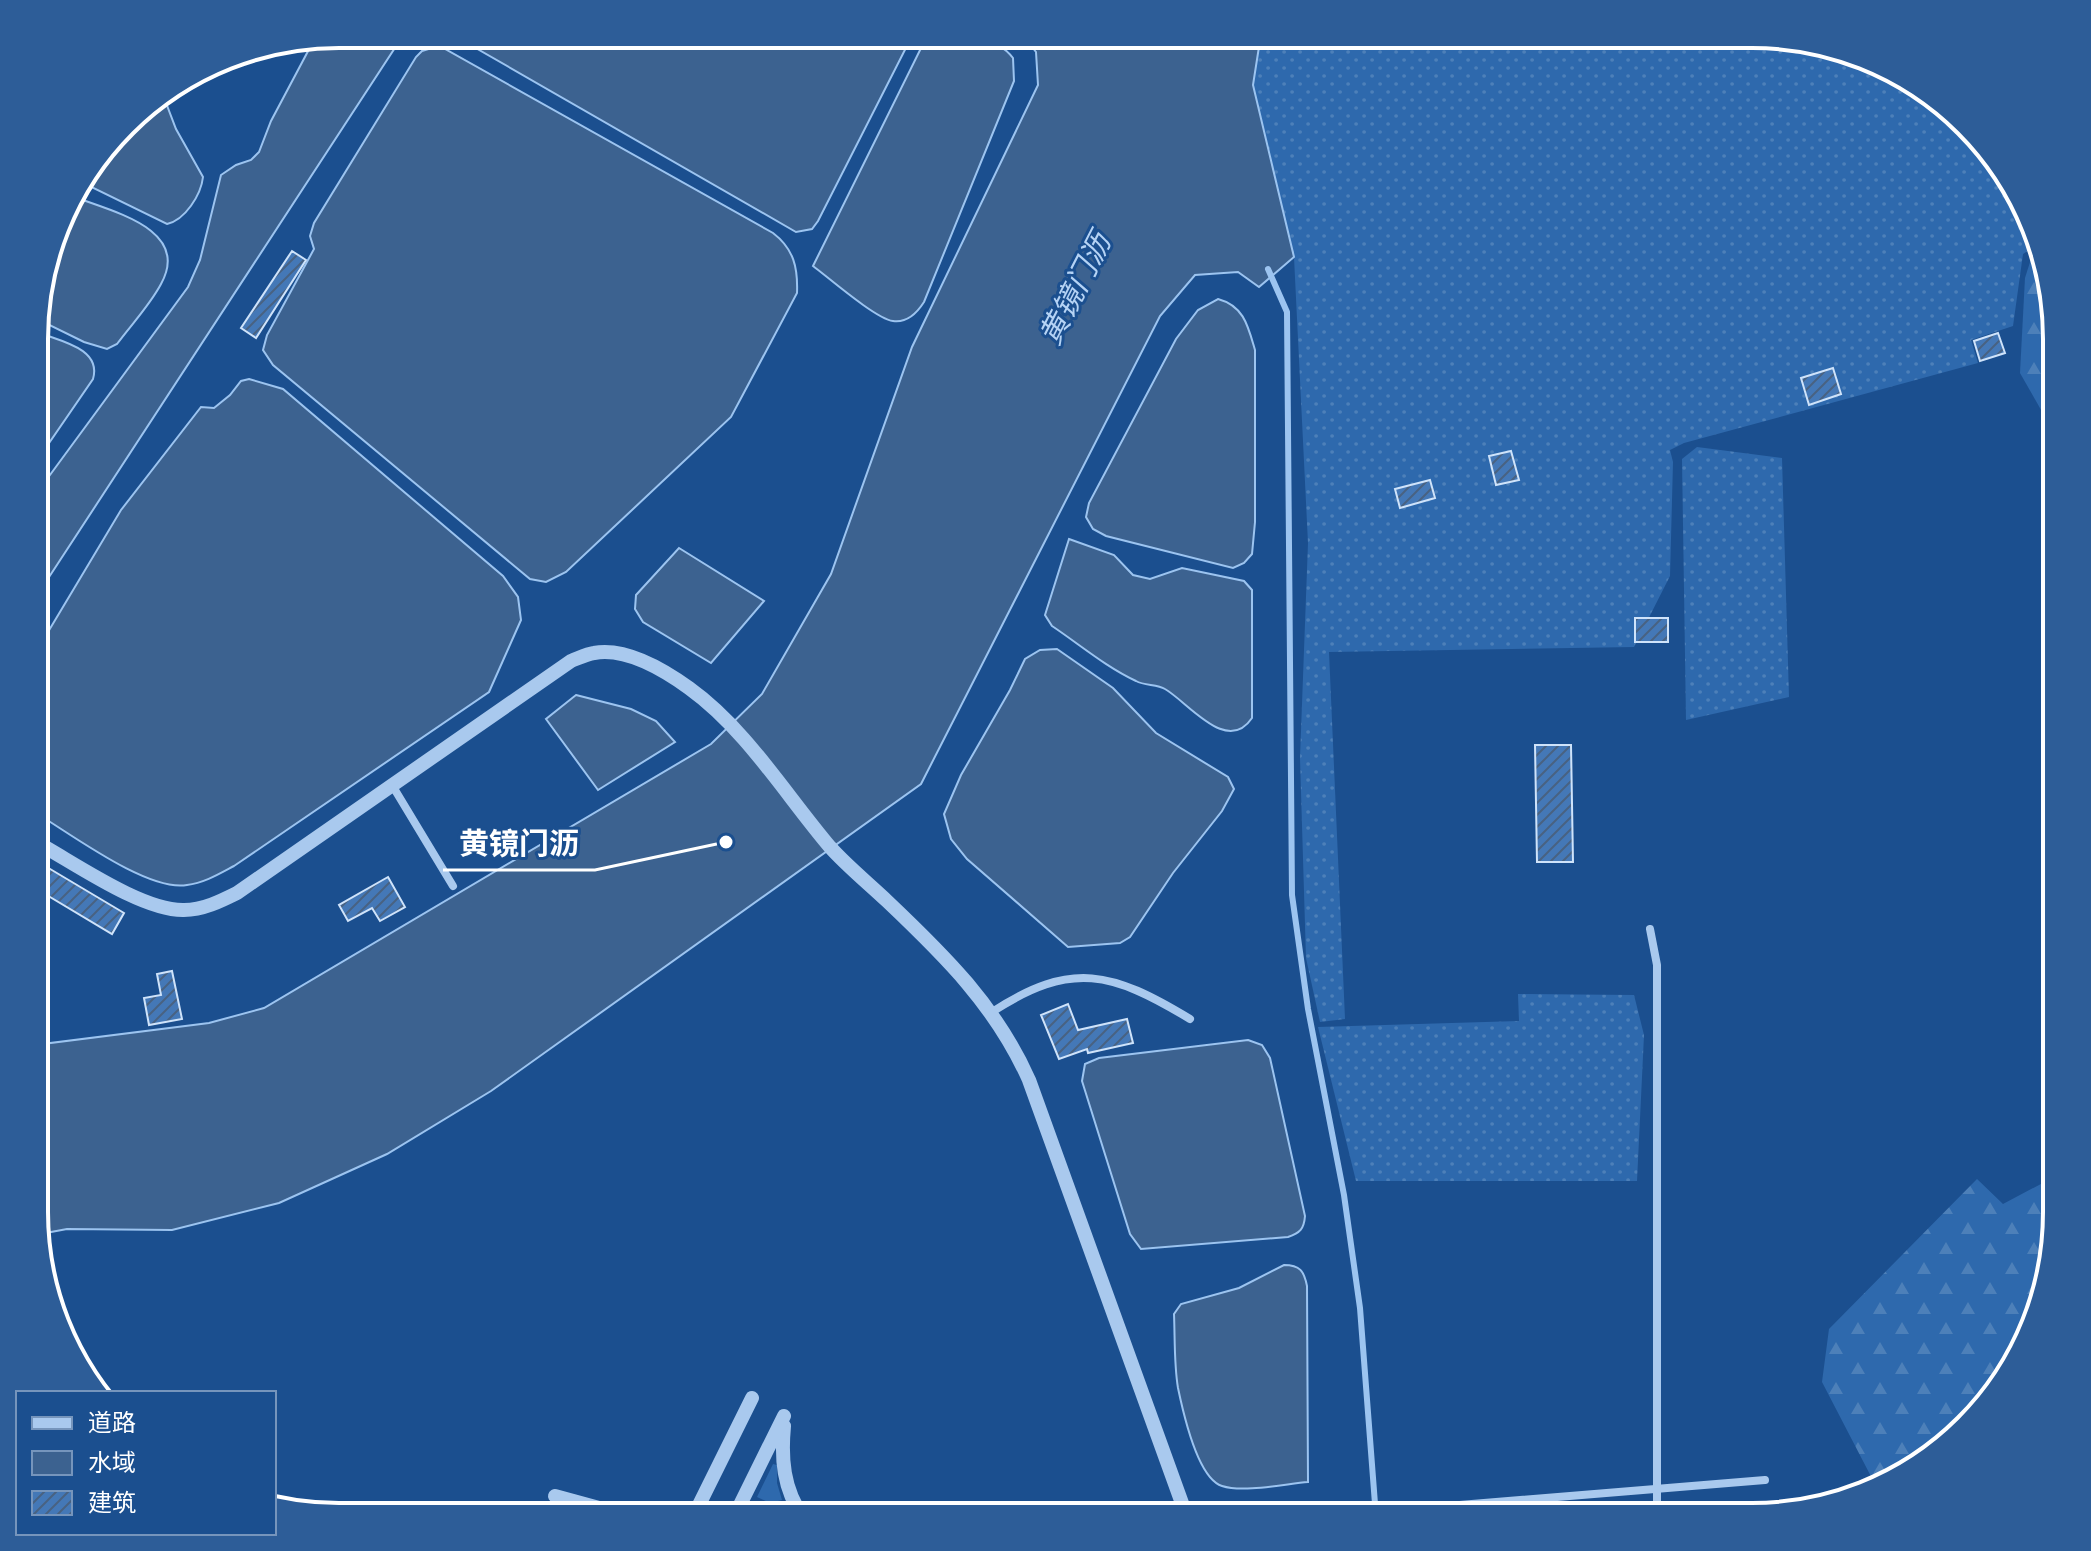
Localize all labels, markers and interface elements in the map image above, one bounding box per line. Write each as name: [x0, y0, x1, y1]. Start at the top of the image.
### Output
water label: 黄镜门沥: [1029, 221, 1124, 352]
callout: 黄镜门沥: [443, 816, 595, 870]
text: 黄镜门沥: [459, 822, 579, 865]
legend: [16, 1391, 276, 1535]
text: 道路: [88, 1405, 136, 1440]
text: 水域: [88, 1445, 136, 1480]
text: 建筑: [88, 1485, 136, 1520]

